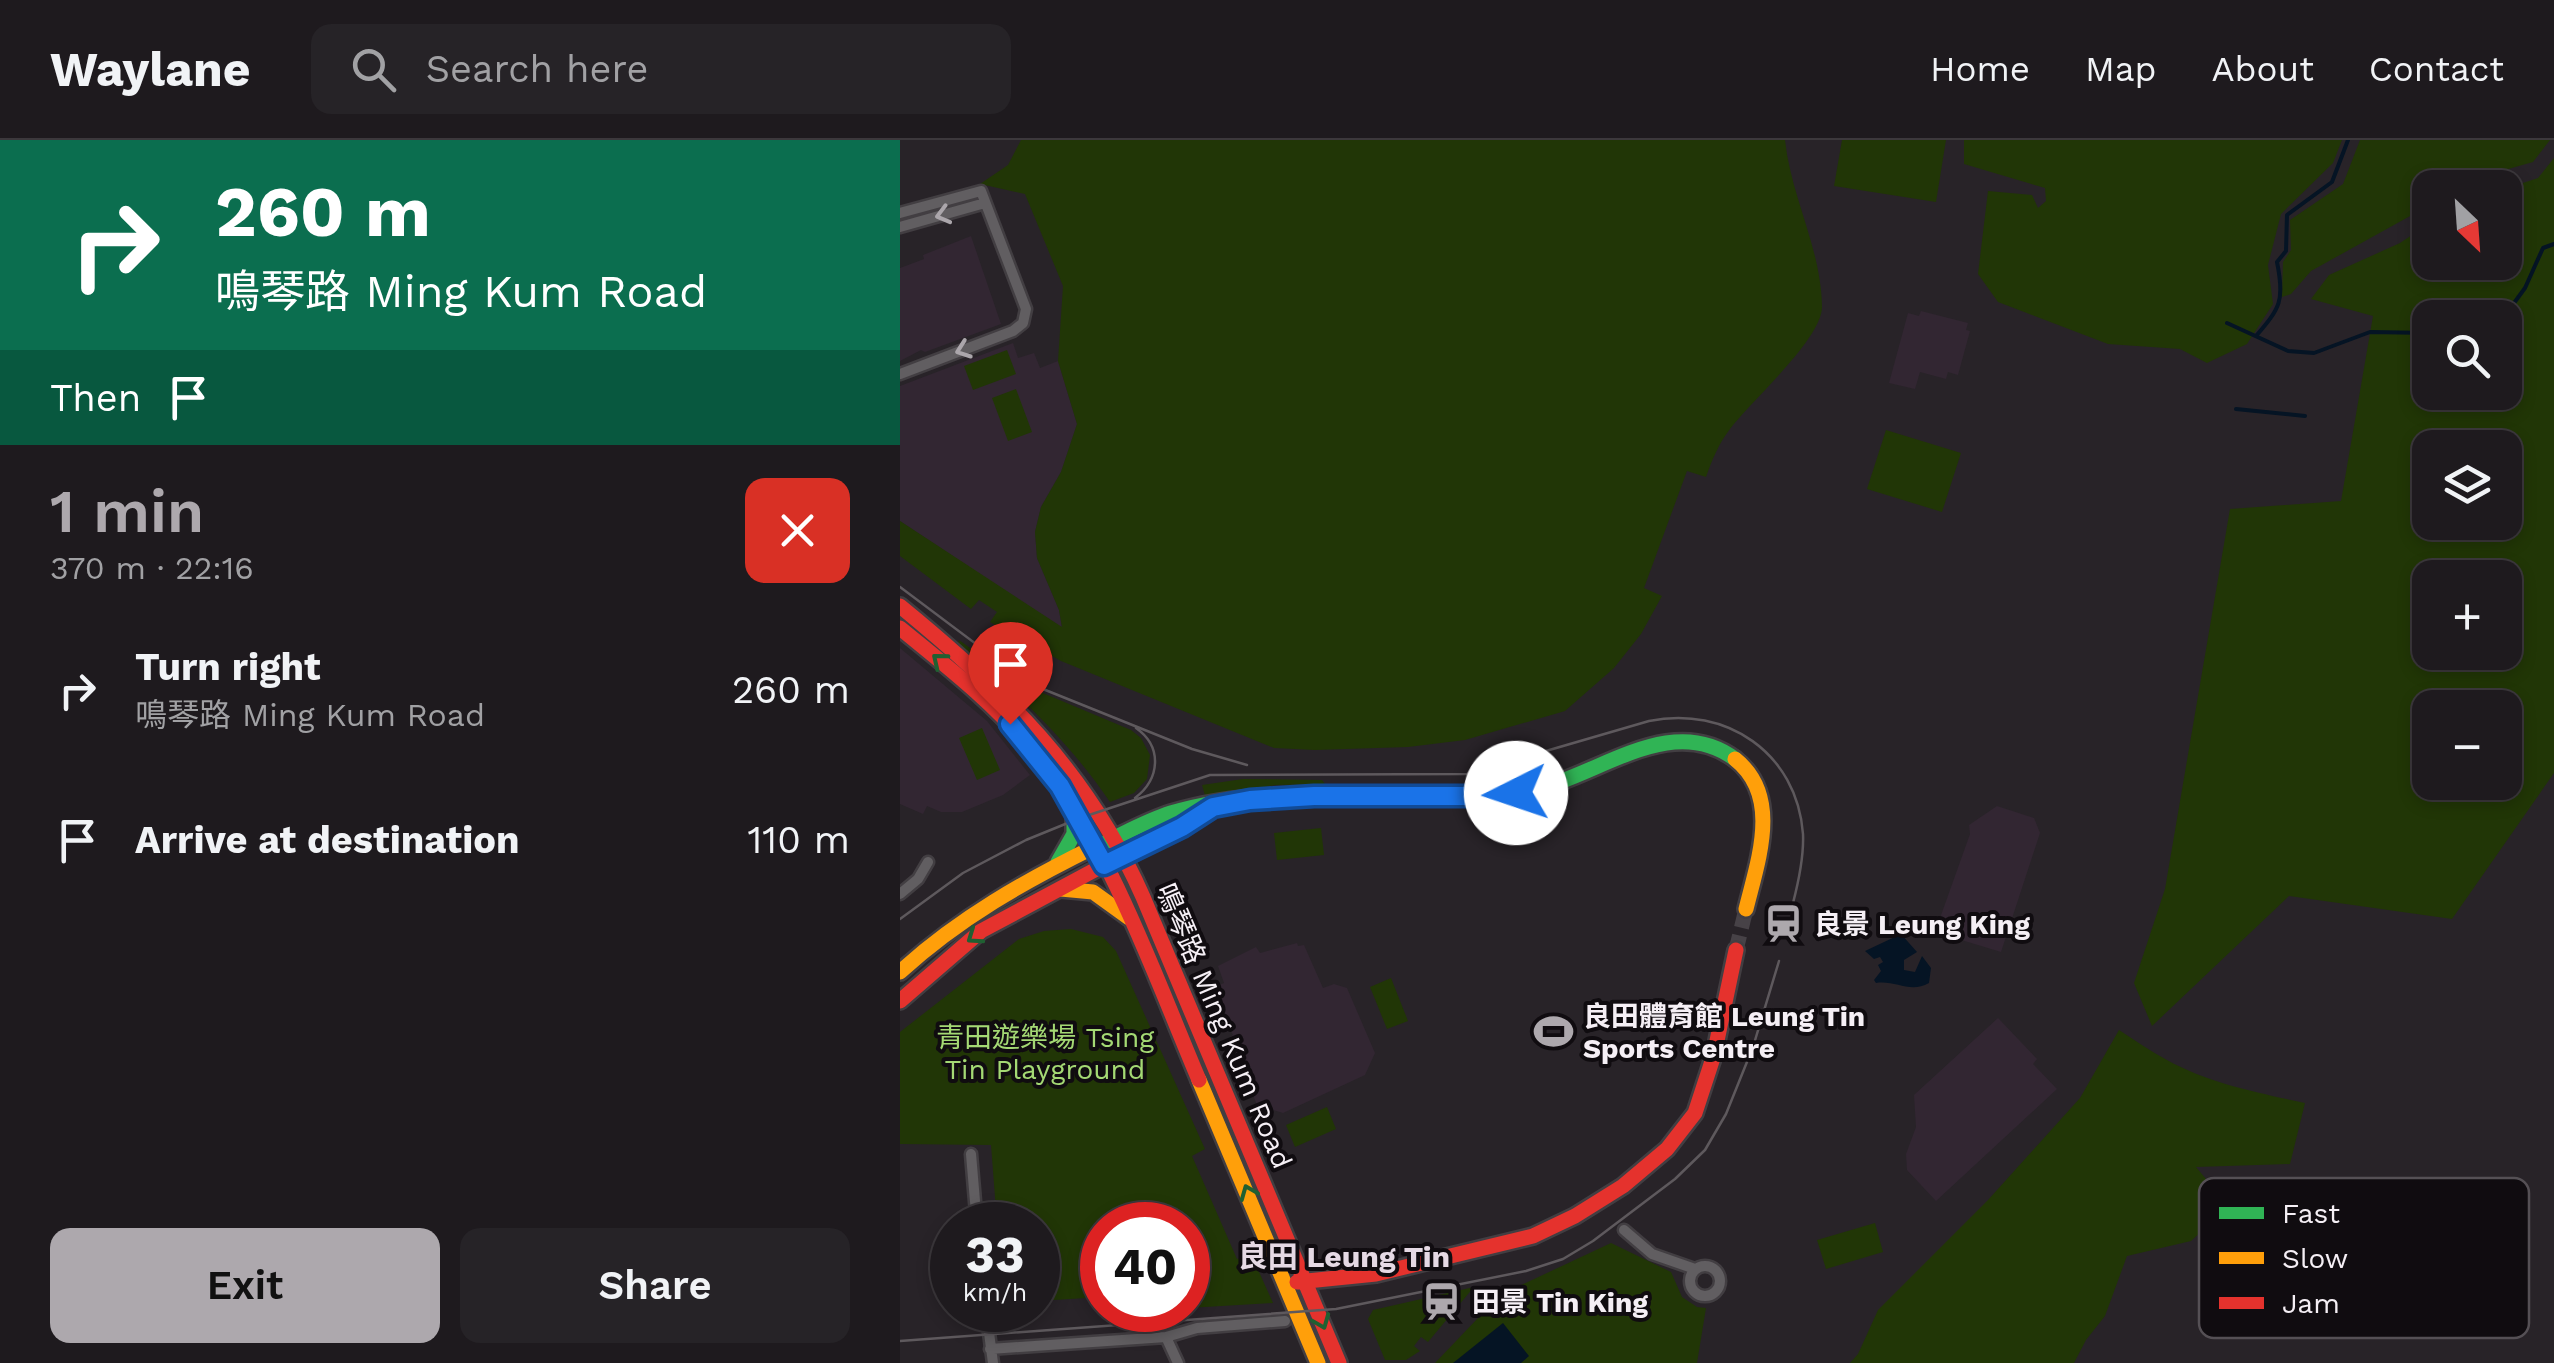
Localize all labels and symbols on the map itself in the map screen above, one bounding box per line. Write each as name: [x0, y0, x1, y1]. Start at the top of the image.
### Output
north arrow: [2412, 170, 2522, 280]
one-way arrow: [934, 203, 952, 224]
one-way arrow: [955, 338, 973, 358]
pin: [968, 622, 1053, 725]
one-way arrow: [933, 654, 951, 672]
position arrow: [1464, 741, 1568, 845]
street label: 鳴琴路 Ming Kum Road: [1149, 879, 1299, 1173]
station icon: 良景 Leung King: [1763, 903, 1805, 945]
place label: 良景 Leung King: [1814, 908, 2030, 941]
one-way arrow: [966, 925, 985, 944]
place label: 良田體育館 Leung Tin Sports Centre: [1583, 1000, 1865, 1065]
sports icon: 良田體育館 Leung Tin Sports Centre: [1532, 1011, 1574, 1053]
park label: 青田遊樂場 Tsing Tin Playground: [936, 1021, 1154, 1086]
legend: [2199, 1178, 2529, 1338]
one-way arrow: [1239, 1184, 1259, 1202]
text: Fast: [2282, 1197, 2340, 1230]
speed limit sign: 40: [1080, 1202, 1210, 1332]
district label: 良田 Leung Tin: [1238, 1239, 1450, 1274]
text: Slow: [2282, 1242, 2348, 1275]
station icon: 田景 Tin King: [1421, 1281, 1463, 1323]
place label: 田景 Tin King: [1472, 1286, 1648, 1319]
text: Jam: [2282, 1287, 2340, 1320]
one-way arrow: [1311, 1312, 1331, 1330]

